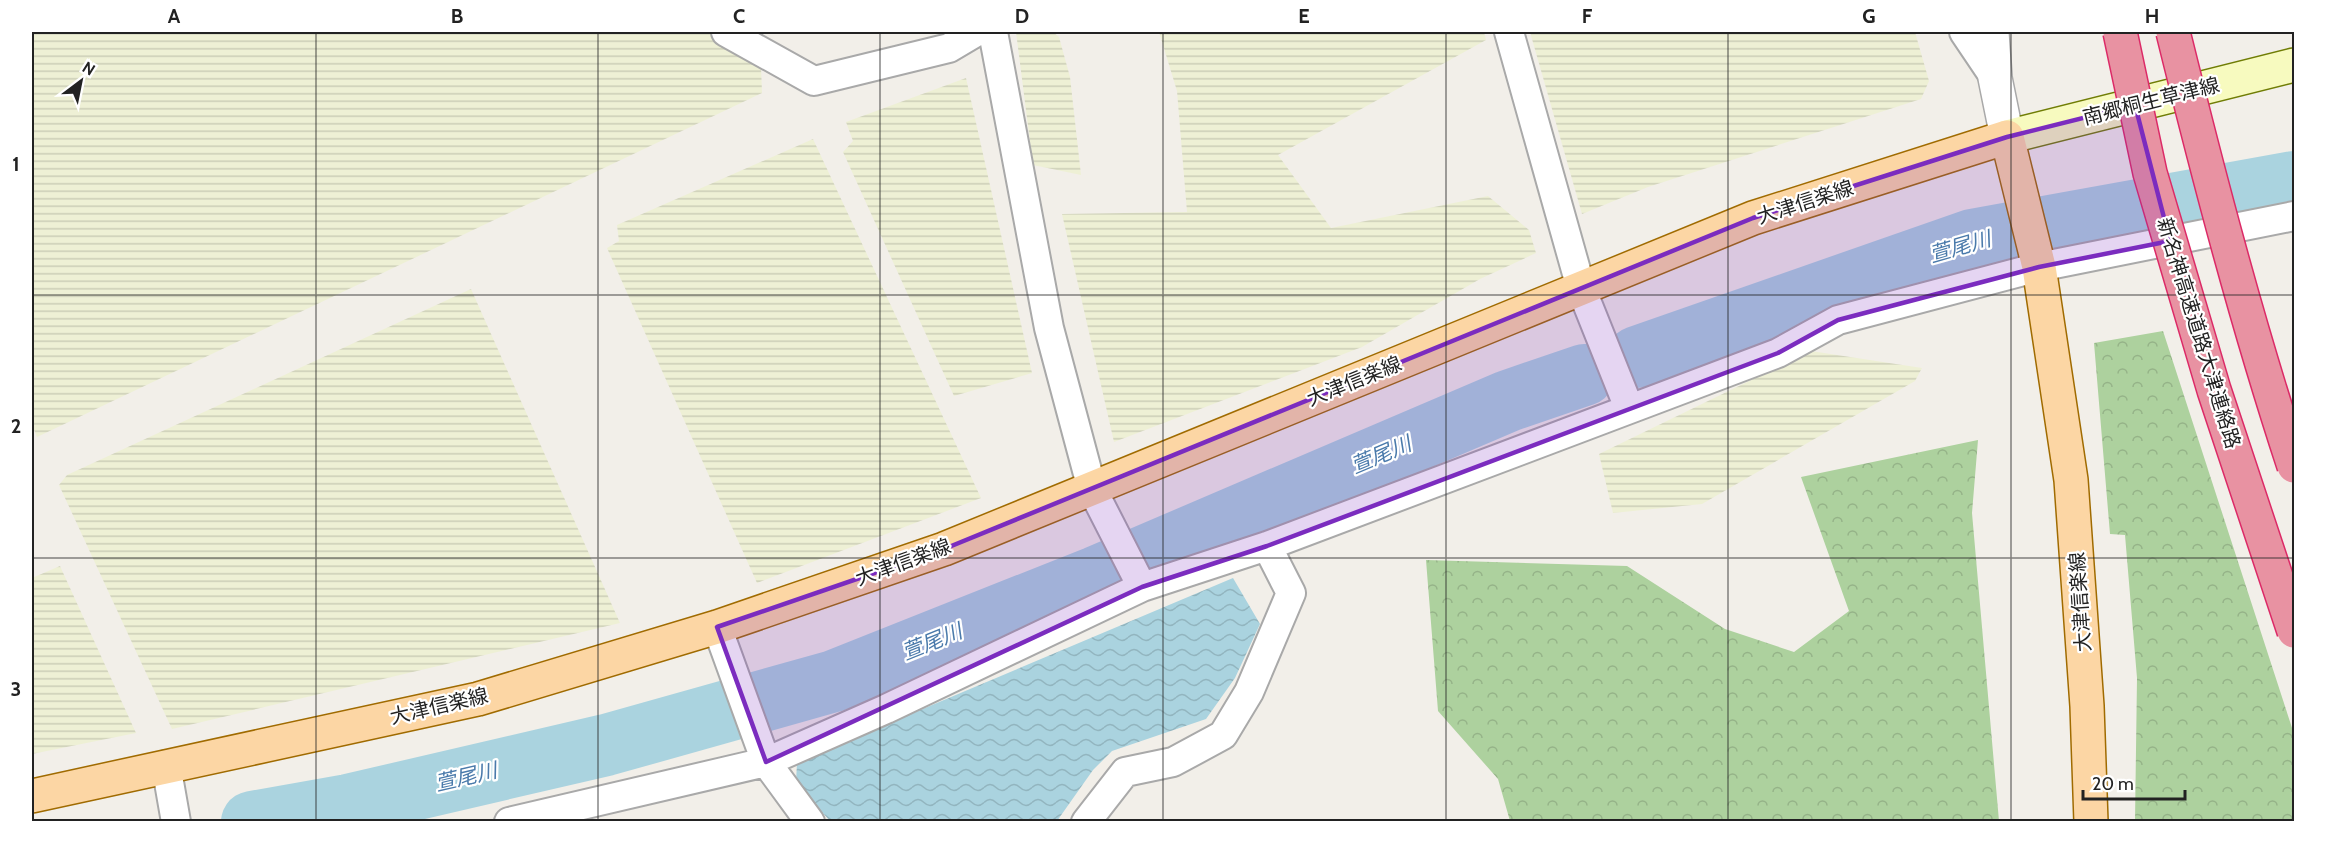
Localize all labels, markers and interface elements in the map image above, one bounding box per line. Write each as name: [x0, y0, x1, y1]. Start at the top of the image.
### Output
text: A: [168, 4, 181, 28]
text: B: [451, 4, 463, 28]
text: C: [733, 4, 745, 28]
text: D: [1015, 4, 1029, 28]
text: E: [1298, 4, 1310, 28]
text: F: [1582, 4, 1593, 28]
text: G: [1862, 4, 1876, 28]
text: H: [2145, 4, 2159, 28]
north arrow: [51, 51, 111, 111]
text: N: [79, 58, 99, 80]
street label: 南郷桐生草津線: [2080, 72, 2222, 130]
text: 1: [12, 152, 20, 176]
street label: 大津信楽線: [1754, 175, 1856, 229]
street label: 新名神高速道路大津連絡路: [2152, 215, 2246, 451]
water label: 萱尾川: [1926, 225, 1996, 267]
street label: 大津信楽線: [1303, 351, 1405, 411]
text: 2: [11, 414, 21, 438]
water label: 萱尾川: [1347, 430, 1417, 478]
street label: 大津信楽線: [852, 534, 954, 590]
street label: 大津信楽線: [2065, 551, 2095, 653]
water label: 萱尾川: [898, 617, 968, 665]
text: 3: [11, 677, 21, 701]
street label: 大津信楽線: [388, 683, 490, 729]
water label: 萱尾川: [432, 757, 501, 796]
scale bar: [2083, 763, 2185, 801]
text: 20 m: [2092, 773, 2134, 795]

